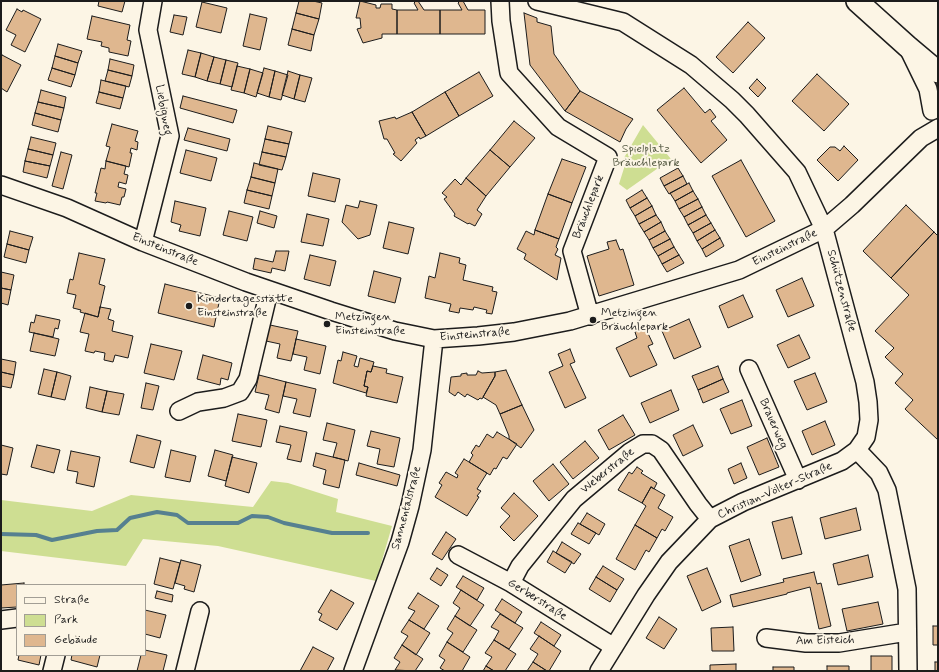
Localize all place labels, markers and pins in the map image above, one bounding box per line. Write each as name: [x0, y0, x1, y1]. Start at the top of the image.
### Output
place label: Kindertagesstätte Einsteinstraße: [197, 292, 293, 320]
marker: Kindertagesstätte Einsteinstraße: [184, 301, 194, 311]
place label: Metzingen Bräuchlepark: [601, 306, 668, 334]
place label: Metzingen Einsteinstraße: [335, 310, 405, 338]
marker: Metzingen Bräuchlepark: [588, 315, 598, 325]
marker: Metzingen Einsteinstraße: [322, 319, 332, 329]

